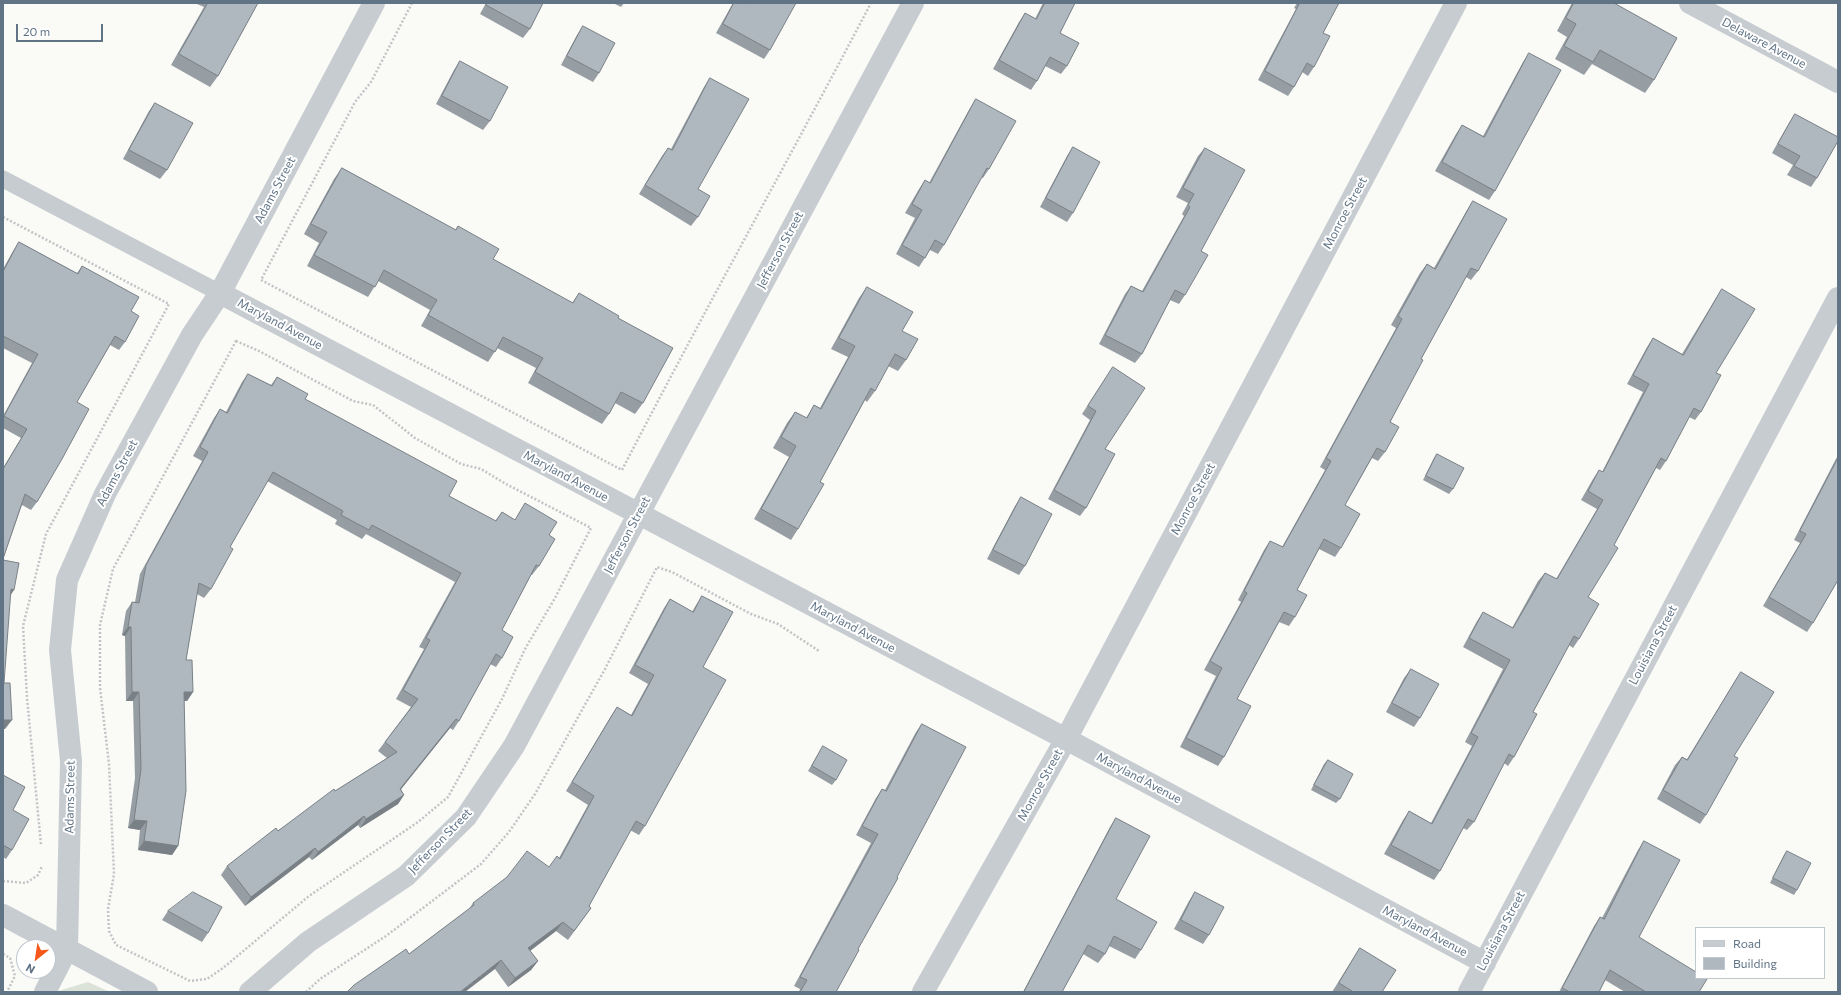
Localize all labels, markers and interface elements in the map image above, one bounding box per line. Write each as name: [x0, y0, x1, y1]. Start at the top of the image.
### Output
street label: Delaware Avenue: [1719, 15, 1809, 71]
scale bar: [18, 16, 105, 42]
text: 20 m: [23, 24, 50, 38]
street label: Adams Street: [251, 154, 299, 226]
street label: Monroe Street: [1320, 174, 1370, 252]
street label: Jefferson Street: [754, 209, 806, 291]
street label: Maryland Avenue: [235, 296, 325, 352]
street label: Adams Street: [93, 437, 141, 509]
street label: Maryland Avenue: [521, 448, 611, 504]
street label: Monroe Street: [1168, 460, 1218, 538]
street label: Jefferson Street: [601, 494, 653, 576]
street label: Maryland Avenue: [808, 599, 898, 655]
street label: Louisiana Street: [1626, 603, 1680, 687]
street label: Monroe Street: [1014, 747, 1066, 823]
street label: Maryland Avenue: [1094, 750, 1184, 806]
street label: Adams Street: [62, 760, 78, 834]
street label: Jefferson Street: [405, 805, 475, 877]
street label: Louisiana Street: [1474, 889, 1528, 973]
street label: Maryland Avenue: [1380, 903, 1470, 959]
legend: [1695, 927, 1825, 979]
text: Road: [1733, 936, 1761, 950]
north arrow: [16, 939, 56, 979]
text: Building: [1733, 956, 1777, 970]
text: N: [23, 961, 37, 977]

